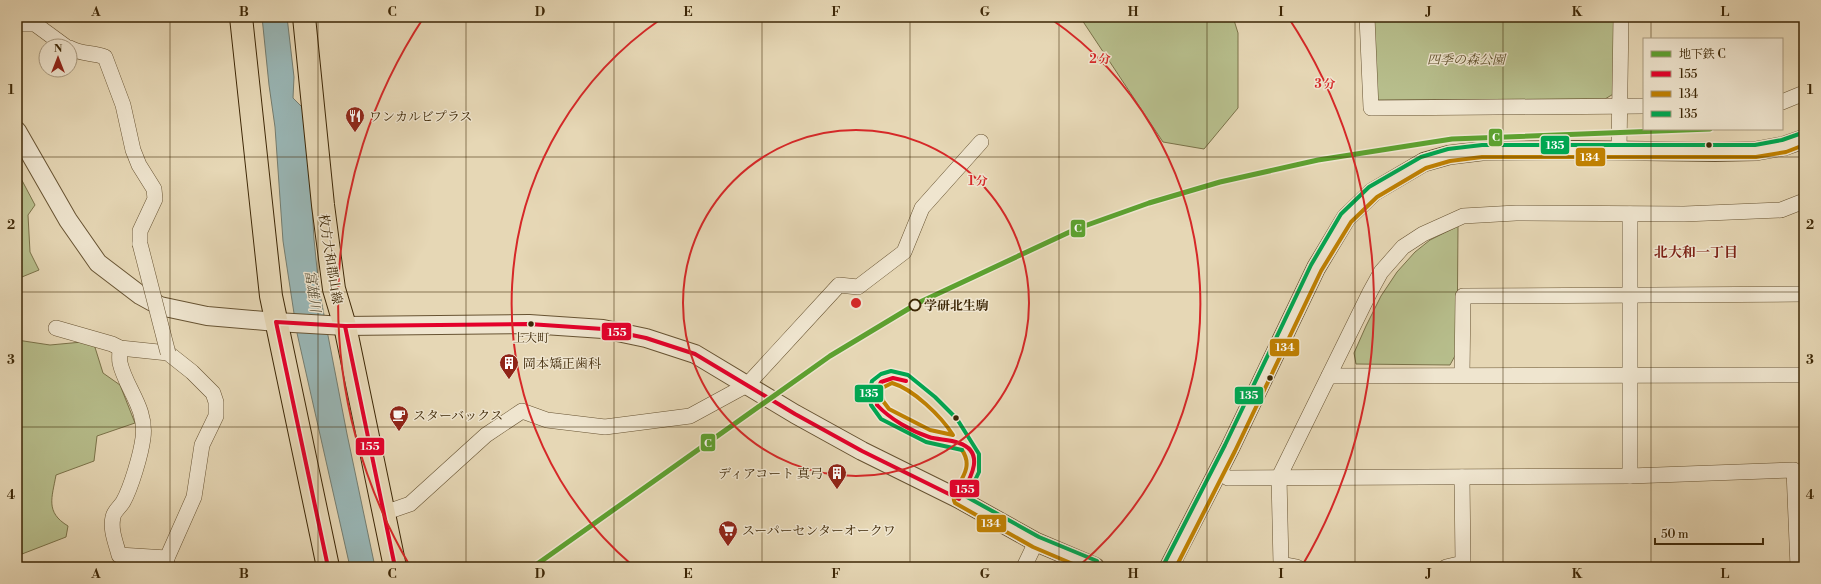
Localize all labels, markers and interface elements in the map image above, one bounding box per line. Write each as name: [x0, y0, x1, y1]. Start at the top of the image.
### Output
text: A: [90, 4, 101, 20]
text: B: [239, 4, 249, 20]
text: C: [387, 4, 397, 20]
text: D: [535, 4, 545, 20]
text: E: [683, 4, 693, 20]
text: F: [831, 4, 841, 20]
text: G: [980, 4, 991, 20]
text: H: [1128, 4, 1139, 20]
text: I: [1278, 4, 1284, 20]
text: J: [1424, 4, 1432, 20]
text: K: [1572, 4, 1583, 20]
text: L: [1721, 4, 1730, 20]
north arrow: [38, 38, 78, 78]
legend: [1643, 38, 1783, 130]
text: N: [54, 42, 63, 56]
text: 地下鉄 C: [1679, 47, 1726, 62]
text: 2 分: [1089, 52, 1111, 67]
park label: 四季の森公園: [1427, 52, 1507, 68]
text: 155: [1679, 67, 1698, 82]
text: 3 分: [1314, 77, 1336, 92]
text: 1: [8, 82, 15, 98]
text: 1: [1807, 82, 1814, 98]
text: 134: [1679, 87, 1698, 102]
restaurant icon: ワンカルビプラス: [344, 105, 366, 133]
text: 135: [1679, 107, 1698, 122]
place label: ワンカルビプラス: [369, 109, 473, 125]
line badge: C: [1488, 128, 1503, 147]
text: C: [1492, 131, 1500, 145]
line badge: 135: [1540, 135, 1570, 155]
text: 135: [1546, 139, 1565, 153]
unlabelled marker: [1704, 140, 1714, 150]
line badge: 134: [1575, 147, 1606, 167]
text: 134: [1580, 151, 1600, 165]
text: 1 分: [968, 174, 988, 189]
street label: 枚方大和郡山線: [315, 213, 345, 305]
text: 2: [7, 217, 15, 233]
text: 2: [1806, 217, 1814, 233]
line badge: C: [1070, 219, 1086, 238]
text: C: [1074, 222, 1082, 236]
district label: 北大和一丁目: [1654, 244, 1738, 262]
water label: 富雄川: [300, 269, 324, 315]
centre of rings: [849, 296, 863, 310]
marker: 学研北生駒: [908, 298, 922, 312]
place label: 学研北生駒: [924, 298, 989, 314]
marker: 上大町: [526, 319, 536, 329]
line badge: 155: [601, 322, 632, 341]
text: 155: [608, 326, 627, 340]
place label: 上大町: [513, 331, 549, 346]
line badge: 134: [1269, 338, 1300, 357]
text: 134: [1275, 341, 1295, 355]
text: 3: [7, 352, 15, 368]
building icon: 岡本矯正歯科: [498, 352, 520, 380]
text: 3: [1806, 352, 1814, 368]
place label: 岡本矯正歯科: [523, 356, 601, 372]
unlabelled marker: [1265, 373, 1275, 383]
line badge: 135: [854, 384, 884, 403]
line badge: 135: [1234, 386, 1264, 405]
text: 135: [860, 387, 879, 401]
text: 135: [1240, 389, 1259, 403]
cafe icon: スターバックス: [388, 404, 410, 432]
place label: スターバックス: [413, 408, 503, 424]
unlabelled marker: [951, 413, 961, 423]
line badge: C: [700, 433, 716, 452]
line badge: 155: [355, 437, 385, 456]
text: C: [704, 437, 712, 451]
text: 155: [361, 440, 380, 454]
building icon: ディアコート 真弓: [826, 462, 848, 490]
place label: ディアコート 真弓: [718, 466, 823, 482]
line badge: 155: [949, 479, 980, 498]
text: 155: [956, 483, 975, 497]
text: 4: [7, 487, 16, 503]
text: 4: [1806, 487, 1815, 503]
line badge: 134: [976, 514, 1007, 533]
text: 134: [981, 517, 1001, 531]
supermarket icon: スーパーセンターオークワ: [717, 519, 739, 547]
scale bar: [1655, 520, 1763, 546]
place label: スーパーセンターオークワ: [742, 523, 896, 539]
text: 50 m: [1661, 527, 1689, 542]
text: A: [90, 566, 101, 582]
text: B: [239, 566, 249, 582]
text: C: [387, 566, 397, 582]
text: D: [535, 566, 545, 582]
text: E: [683, 566, 693, 582]
text: F: [831, 566, 841, 582]
text: G: [980, 566, 991, 582]
text: H: [1128, 566, 1139, 582]
text: I: [1278, 566, 1284, 582]
text: J: [1424, 566, 1432, 582]
text: K: [1572, 566, 1583, 582]
text: L: [1721, 566, 1730, 582]

